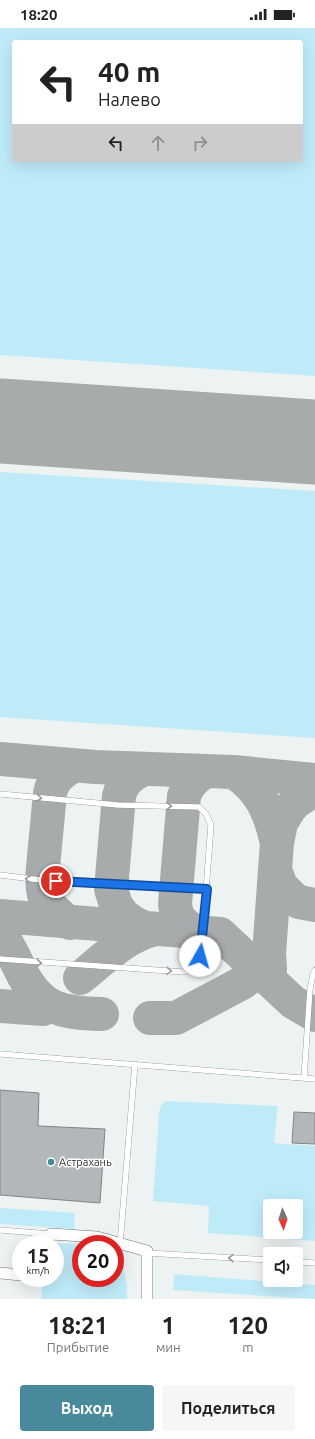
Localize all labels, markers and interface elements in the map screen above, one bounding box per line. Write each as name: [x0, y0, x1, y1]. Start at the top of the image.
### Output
text: 18:20: [20, 6, 58, 23]
icon: left: [32, 56, 84, 108]
text: 40 m: [98, 56, 160, 87]
text: Налево: [98, 89, 161, 109]
icon: left: [105, 132, 127, 154]
icon: ahead: [147, 132, 169, 154]
icon: right: [189, 132, 211, 154]
one-way arrow: [36, 794, 42, 803]
one-way arrow: [166, 802, 172, 810]
pin: [39, 864, 73, 898]
icon: arrive: [45, 870, 67, 892]
one-way arrow: [25, 875, 31, 884]
position arrow: [179, 935, 221, 977]
one-way arrow: [36, 958, 42, 967]
one-way arrow: [166, 966, 172, 975]
place label: Астрахань: [59, 1156, 112, 1168]
marker: Астрахань: [46, 1157, 56, 1167]
north arrow: [263, 1199, 303, 1239]
map controls: [263, 1199, 303, 1287]
speed limit sign: 20: [72, 1235, 124, 1287]
text: 15: [27, 1244, 49, 1267]
button: sound: [263, 1247, 303, 1287]
one-way arrow: [228, 1254, 234, 1262]
text: km/h: [26, 1265, 50, 1276]
text: 18:21: [48, 1312, 108, 1339]
text: 1: [162, 1312, 175, 1339]
text: 120: [228, 1312, 268, 1339]
text: Прибытие: [47, 1340, 109, 1354]
text: мин: [156, 1340, 181, 1354]
text: m: [242, 1340, 253, 1354]
button: Выход: [20, 1385, 154, 1431]
button: Поделиться: [162, 1385, 295, 1431]

